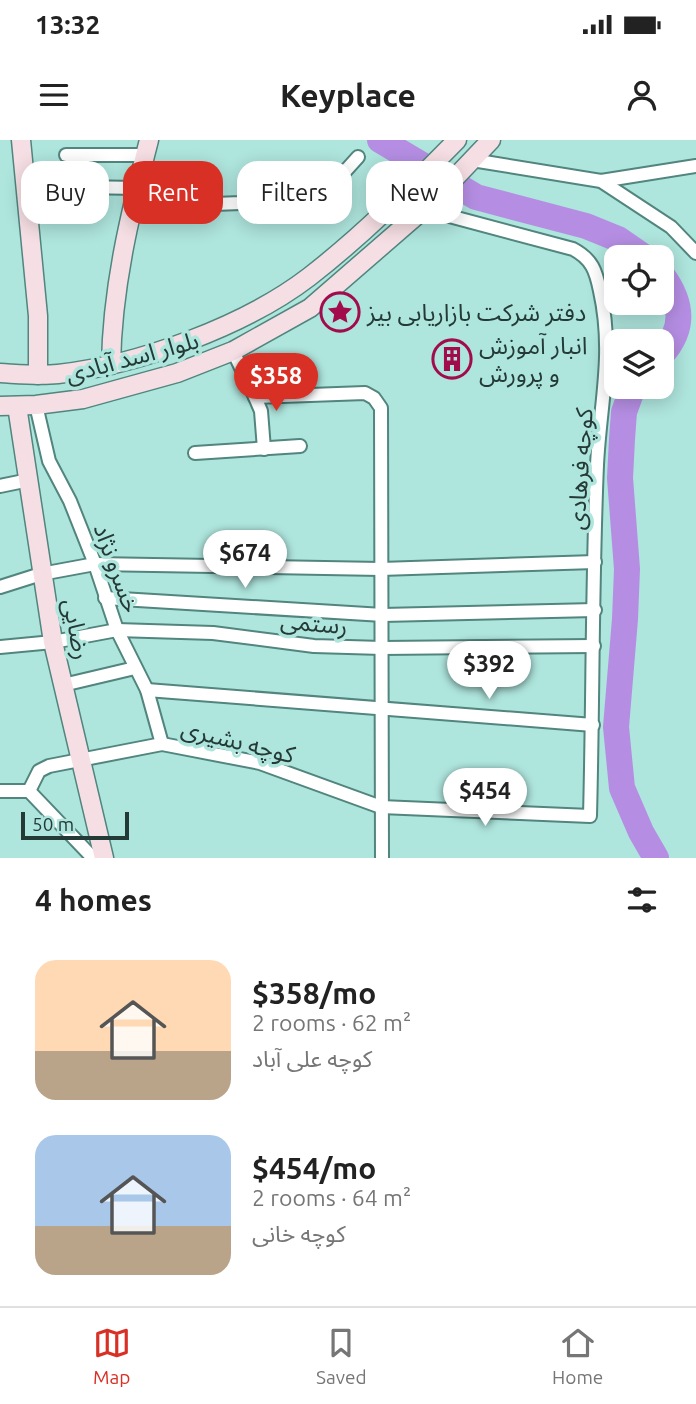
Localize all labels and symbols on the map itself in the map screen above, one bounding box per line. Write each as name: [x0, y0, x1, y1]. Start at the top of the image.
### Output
place icon: دفتر شرکت بازاریابی بیز: [319, 291, 361, 333]
place label: دفتر شرکت بازاریابی بیز: [366, 299, 586, 327]
street label: بلوار اسد آبادی: [63, 326, 202, 389]
place label: انبار آموزش و پرورش: [479, 332, 587, 389]
building icon: انبار آموزش و پرورش: [431, 338, 473, 380]
pin: $358: [235, 354, 317, 413]
street label: کوچه فرهادی: [562, 406, 600, 531]
street label: خسرو نژاد: [88, 520, 146, 617]
pin: $674: [204, 531, 286, 590]
street label: رضایی: [57, 596, 96, 662]
street label: رستمی: [279, 607, 349, 640]
pin: $392: [448, 642, 530, 701]
street label: کوچه بشیری: [178, 714, 299, 770]
pin: $454: [444, 768, 526, 828]
scale bar: [21, 809, 130, 841]

